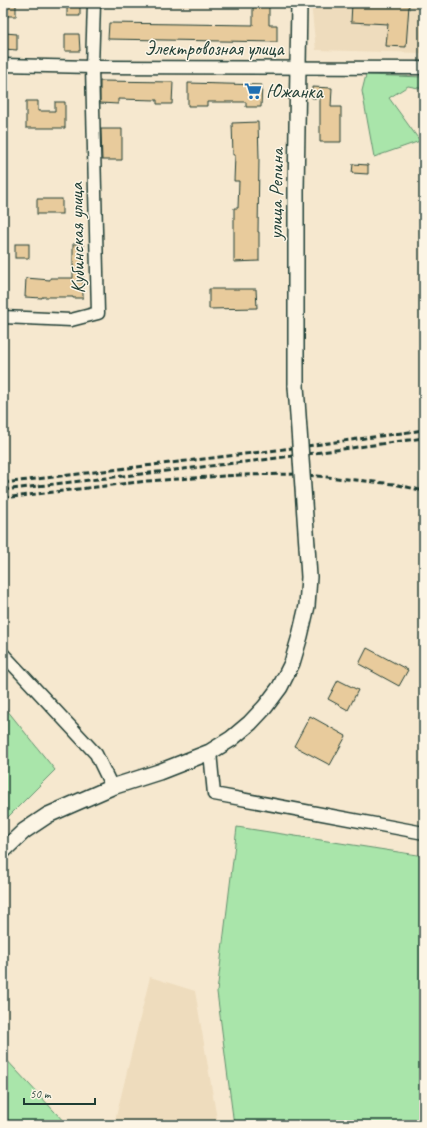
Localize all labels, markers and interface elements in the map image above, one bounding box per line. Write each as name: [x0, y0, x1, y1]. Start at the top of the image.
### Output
street label: Электровозная улица: [144, 36, 286, 61]
place label: Южанка: [266, 79, 325, 104]
supermarket icon: Южанка: [243, 81, 263, 101]
street label: улица Репина: [263, 146, 289, 241]
street label: Кубинская улица: [64, 181, 90, 294]
scale bar: [24, 1080, 95, 1106]
text: 50 m: [30, 1086, 52, 1102]

